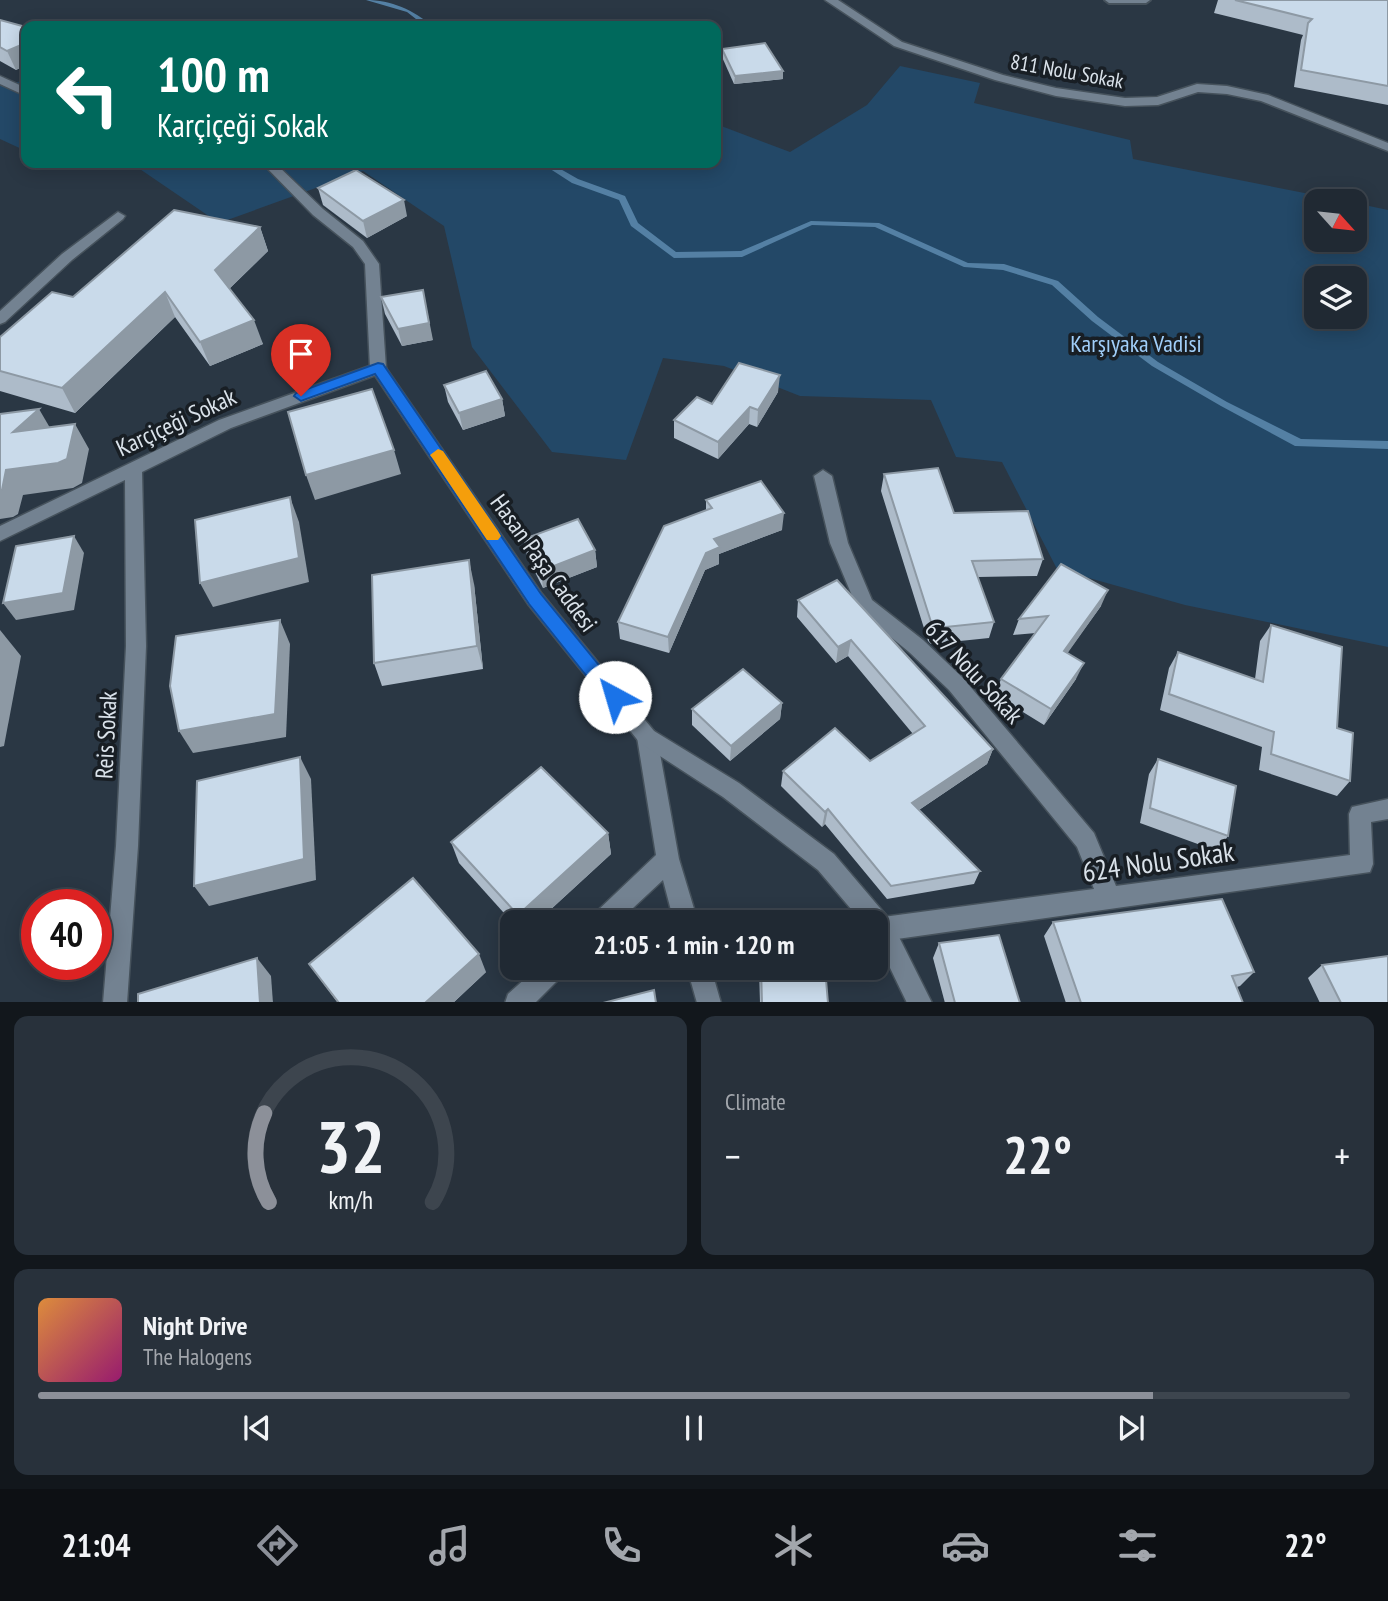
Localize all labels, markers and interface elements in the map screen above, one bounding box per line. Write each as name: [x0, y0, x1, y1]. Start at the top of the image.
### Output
text: 100 m: [157, 42, 270, 106]
street label: 811 Nolu Sokak: [1008, 48, 1126, 94]
icon: left: [42, 49, 133, 140]
text: Karçiçeği Sokak: [157, 104, 329, 146]
north arrow: [1304, 189, 1367, 252]
map controls: [1304, 189, 1367, 329]
button: layers: [1304, 266, 1367, 329]
pin: [271, 324, 331, 396]
park label: Karşıyaka Vadisi: [1070, 328, 1202, 359]
icon: arrive: [282, 335, 320, 373]
street label: Karçiçeği Sokak: [111, 380, 241, 463]
street label: Hasan Paşa Caddesi: [484, 488, 604, 638]
street label: 617 Nolu Sokak: [918, 614, 1030, 730]
position arrow: [578, 660, 652, 734]
street label: Reis Sokak: [88, 690, 124, 780]
street label: 624 Nolu Sokak: [1080, 832, 1236, 890]
speed limit sign: 40: [21, 889, 112, 980]
text: 21:05 · 1 min · 120 m: [594, 928, 794, 961]
text: Climate: [725, 1087, 786, 1116]
text: 32: [316, 1098, 385, 1192]
text: 22°: [1003, 1121, 1072, 1188]
text: −: [725, 1131, 741, 1180]
text: +: [1334, 1131, 1350, 1180]
text: km/h: [328, 1183, 373, 1215]
text: Night Drive: [143, 1309, 248, 1342]
text: The Halogens: [143, 1342, 252, 1371]
icon: previous: [238, 1409, 276, 1447]
icon: pause: [675, 1409, 713, 1447]
icon: next: [1112, 1409, 1150, 1447]
icon: directions: [253, 1521, 302, 1570]
icon: music: [425, 1521, 474, 1570]
icon: phone: [597, 1521, 646, 1570]
icon: climate: [769, 1521, 818, 1570]
icon: car: [941, 1521, 990, 1570]
icon: filters: [1113, 1521, 1162, 1570]
text: 21:04: [61, 1524, 131, 1566]
text: 22°: [1284, 1524, 1327, 1566]

